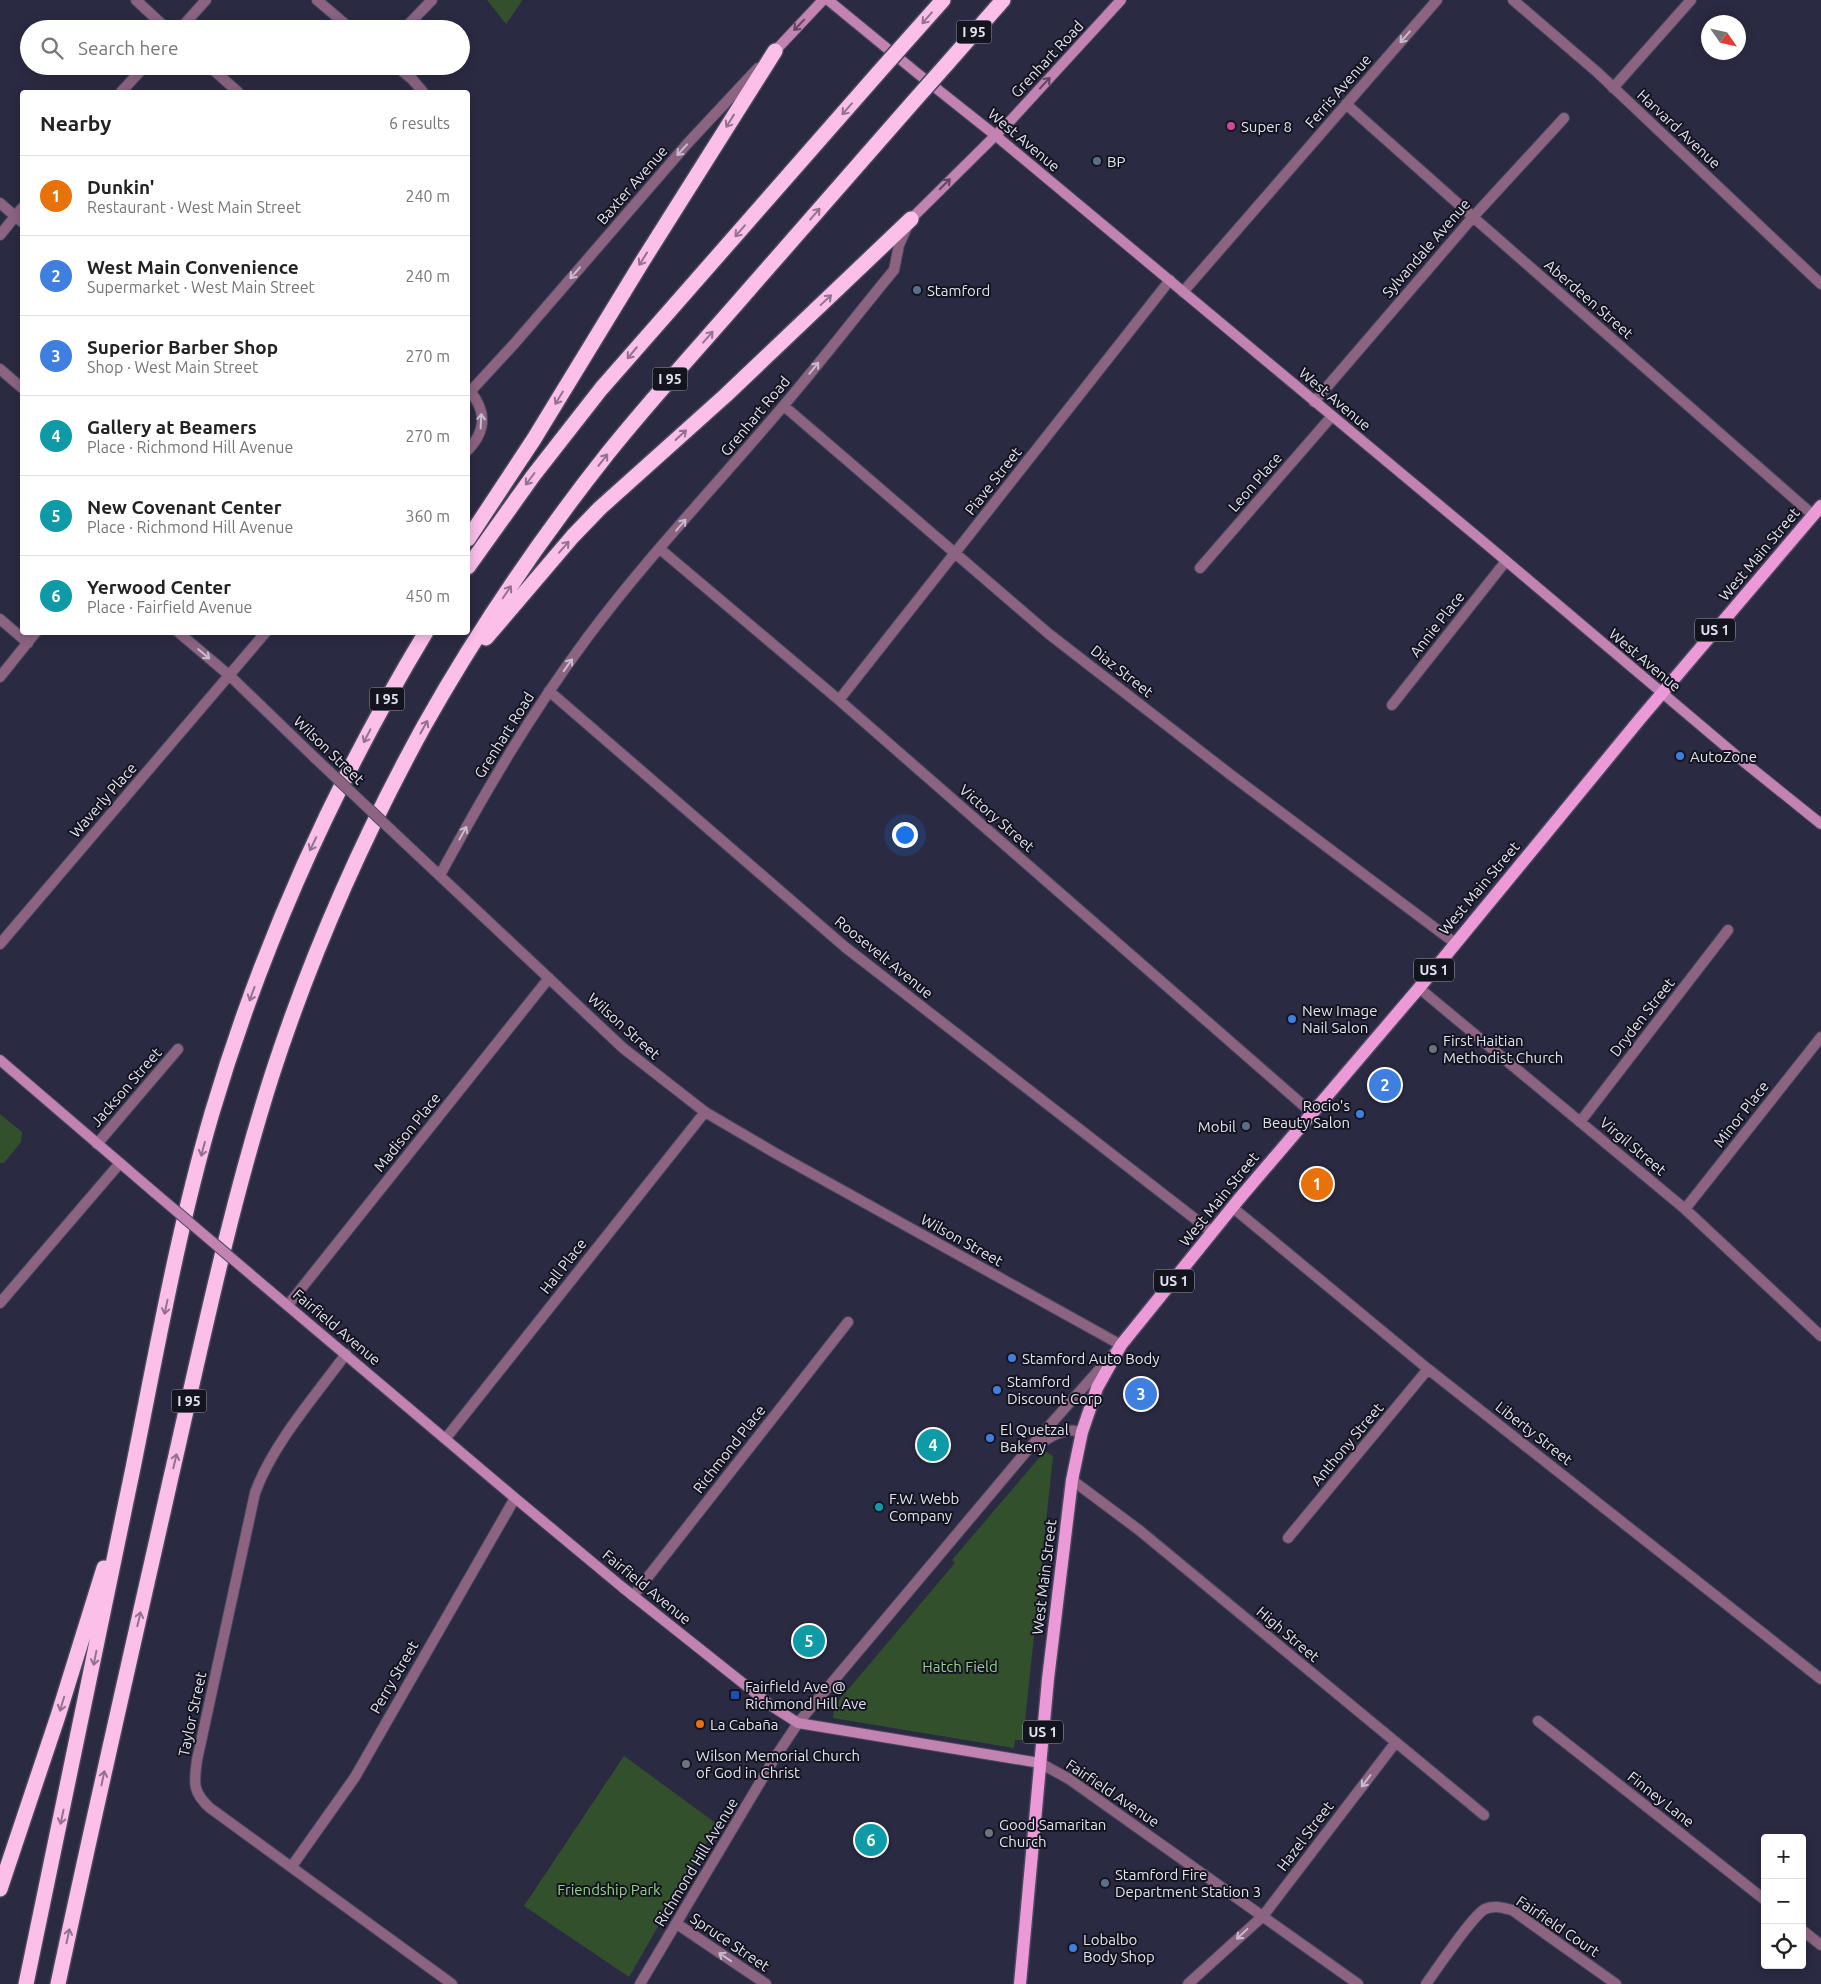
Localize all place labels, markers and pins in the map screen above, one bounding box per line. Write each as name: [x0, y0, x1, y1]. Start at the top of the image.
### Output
place label: Super 8: [1241, 118, 1292, 135]
marker: Super 8: [1225, 120, 1237, 132]
place label: BP: [1107, 153, 1126, 170]
marker: BP: [1091, 155, 1103, 167]
place label: Stamford: [927, 282, 990, 299]
marker: Stamford: [911, 284, 923, 296]
place label: AutoZone: [1690, 748, 1757, 765]
marker: AutoZone: [1674, 750, 1686, 762]
place label: New Image Nail Salon: [1302, 1002, 1377, 1036]
marker: New Image Nail Salon: [1286, 1013, 1298, 1025]
place label: First Haitian Methodist Church: [1443, 1032, 1563, 1066]
marker: First Haitian Methodist Church: [1427, 1043, 1439, 1055]
pin: 2: [1369, 1066, 1401, 1104]
place label: Rocio's Beauty Salon: [1262, 1097, 1350, 1131]
marker: Rocio's Beauty Salon: [1354, 1108, 1366, 1120]
place label: Mobil: [1198, 1118, 1236, 1135]
marker: Mobil: [1240, 1120, 1252, 1132]
pin: 1: [1301, 1165, 1333, 1203]
place label: Stamford Auto Body: [1022, 1350, 1159, 1367]
marker: Stamford Auto Body: [1006, 1352, 1018, 1364]
place label: Stamford Discount Corp: [1007, 1373, 1102, 1407]
pin: 3: [1125, 1375, 1157, 1413]
marker: Stamford Discount Corp: [991, 1384, 1003, 1396]
place label: El Quetzal Bakery: [1000, 1421, 1069, 1455]
pin: 4: [917, 1426, 949, 1464]
marker: El Quetzal Bakery: [984, 1432, 996, 1444]
place label: F.W. Webb Company: [889, 1490, 959, 1524]
marker: F.W. Webb Company: [873, 1501, 885, 1513]
pin: 5: [793, 1622, 825, 1660]
place label: Fairfield Ave @ Richmond Hill Ave: [745, 1678, 867, 1712]
marker: Fairfield Ave @ Richmond Hill Ave: [729, 1689, 741, 1701]
place label: La Cabaña: [710, 1716, 778, 1733]
marker: La Cabaña: [694, 1718, 706, 1730]
place label: Wilson Memorial Church of God in Christ: [696, 1747, 860, 1781]
marker: Wilson Memorial Church of God in Christ: [680, 1758, 692, 1770]
place label: Good Samaritan Church: [999, 1816, 1106, 1850]
pin: 6: [855, 1821, 887, 1859]
marker: Good Samaritan Church: [983, 1827, 995, 1839]
place label: Stamford Fire Department Station 3: [1115, 1866, 1261, 1900]
marker: Stamford Fire Department Station 3: [1099, 1877, 1111, 1889]
place label: Lobalbo Body Shop: [1083, 1931, 1155, 1965]
marker: Lobalbo Body Shop: [1067, 1942, 1079, 1954]

